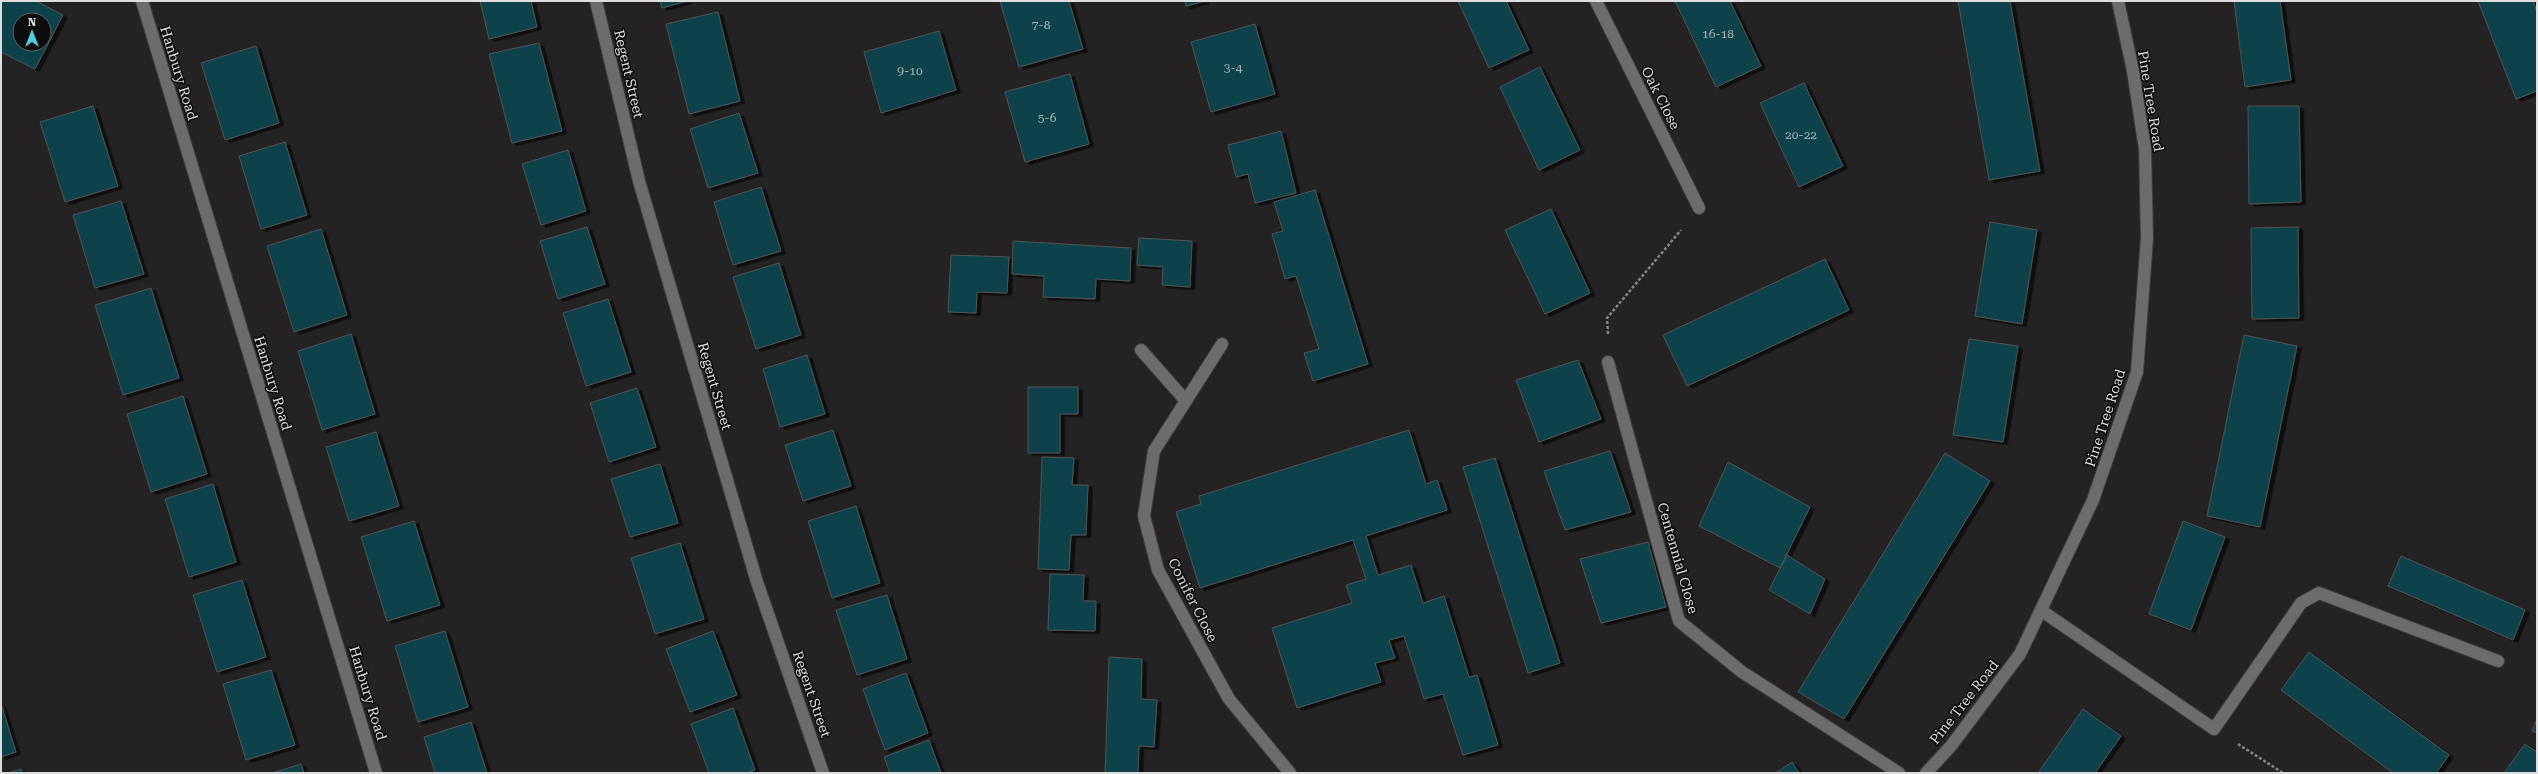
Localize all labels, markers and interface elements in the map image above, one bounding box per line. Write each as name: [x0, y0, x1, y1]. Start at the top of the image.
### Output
north arrow: [12, 12, 52, 52]
text: N: [28, 16, 37, 29]
house number: 7-8: [1032, 18, 1051, 32]
street label: Hanbury Road: [157, 24, 201, 122]
house number: 16-18: [1702, 27, 1734, 41]
street label: Regent Street: [611, 28, 647, 120]
street label: Pine Tree Road: [2135, 49, 2167, 153]
house number: 3-4: [1224, 61, 1243, 75]
house number: 9-10: [897, 64, 923, 78]
street label: Oak Close: [1638, 64, 1684, 132]
house number: 5-6: [1038, 111, 1057, 125]
house number: 20-22: [1785, 128, 1817, 142]
street label: Hanbury Road: [251, 334, 295, 432]
street label: Regent Street: [695, 340, 735, 432]
street label: Pine Tree Road: [2082, 367, 2128, 469]
street label: Centennial Close: [1654, 501, 1702, 616]
street label: Conifer Close: [1165, 555, 1221, 645]
street label: Hanbury Road: [346, 644, 390, 742]
street label: Regent Street: [790, 649, 834, 739]
street label: Pine Tree Road: [1926, 657, 2002, 747]

